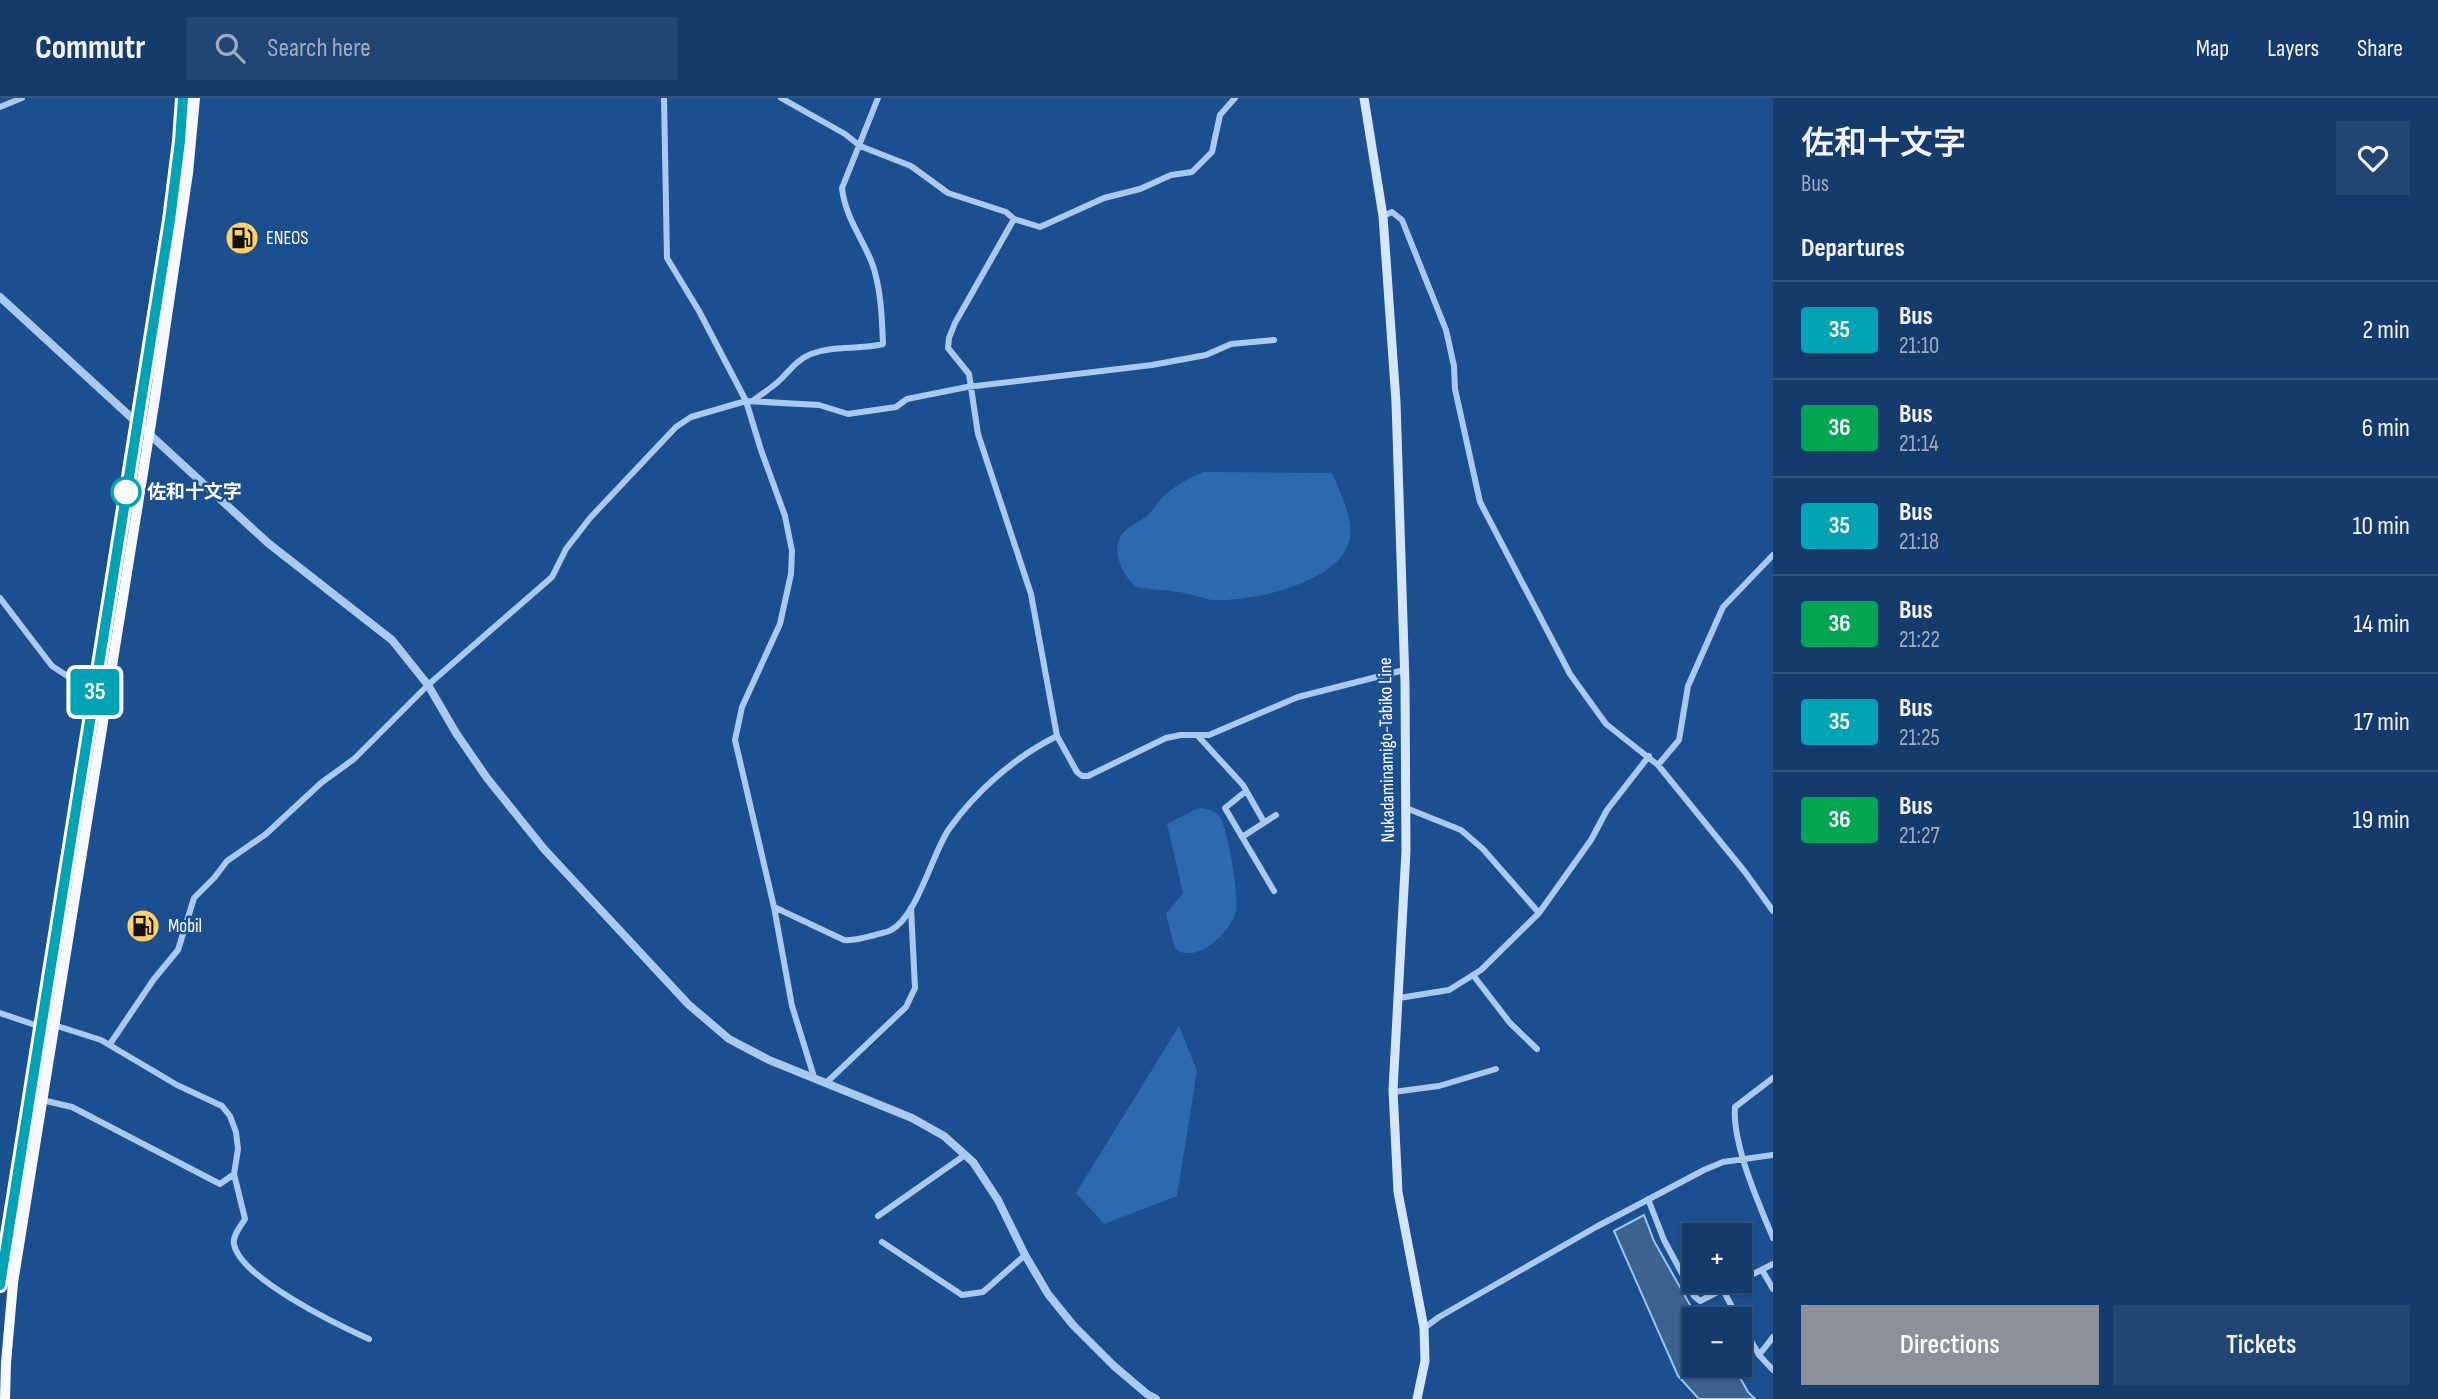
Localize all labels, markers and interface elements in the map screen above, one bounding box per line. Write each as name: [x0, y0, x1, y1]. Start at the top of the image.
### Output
search box: [187, 17, 677, 80]
text: Commutr: [35, 28, 145, 68]
icon: search: [211, 29, 249, 67]
text: Search here: [267, 33, 371, 64]
text: Map: [2196, 34, 2229, 63]
text: Layers: [2267, 34, 2319, 63]
text: Share: [2357, 34, 2403, 63]
button: heart: [2336, 121, 2410, 195]
text: 佐和十文字: [1801, 124, 1966, 164]
text: Bus: [1801, 170, 1829, 198]
fuel station icon: ENEOS: [223, 219, 261, 257]
place label: ENEOS: [266, 227, 308, 250]
text: Departures: [1801, 233, 1905, 264]
text: Bus: [1899, 301, 1933, 332]
text: 35: [1829, 315, 1850, 344]
text: 2 min: [2362, 315, 2410, 346]
text: 21:10: [1899, 332, 1939, 360]
text: Bus: [1899, 399, 1933, 430]
text: 36: [1828, 413, 1851, 442]
text: 6 min: [2362, 413, 2410, 444]
text: 21:14: [1899, 430, 1939, 458]
marker: 佐和十文字: [111, 477, 141, 507]
place label: 佐和十文字: [147, 481, 242, 504]
text: Bus: [1899, 497, 1933, 528]
text: 35: [1829, 511, 1850, 540]
text: 10 min: [2353, 511, 2410, 542]
text: 21:18: [1899, 528, 1939, 556]
text: Bus: [1899, 595, 1933, 626]
text: 36: [1828, 609, 1851, 638]
text: 14 min: [2353, 609, 2410, 640]
text: 21:22: [1899, 626, 1940, 654]
street label: Nukadaminamigo-Tabiko Line: [1374, 657, 1400, 843]
line badge: 35: [64, 669, 126, 715]
text: 35: [84, 677, 106, 706]
text: Bus: [1899, 693, 1933, 724]
text: 35: [1829, 707, 1850, 736]
text: 17 min: [2354, 707, 2410, 738]
text: 21:25: [1899, 724, 1940, 752]
text: Bus: [1899, 791, 1933, 822]
text: 36: [1828, 805, 1851, 834]
text: 19 min: [2353, 805, 2410, 836]
text: 21:27: [1899, 822, 1940, 850]
fuel station icon: Mobil: [124, 907, 162, 945]
place label: Mobil: [168, 915, 202, 938]
map controls: [1682, 1223, 1752, 1377]
button: +: [1682, 1223, 1752, 1293]
button: Directions: [1801, 1305, 2099, 1385]
button: Tickets: [2113, 1305, 2410, 1385]
button: −: [1682, 1307, 1752, 1377]

